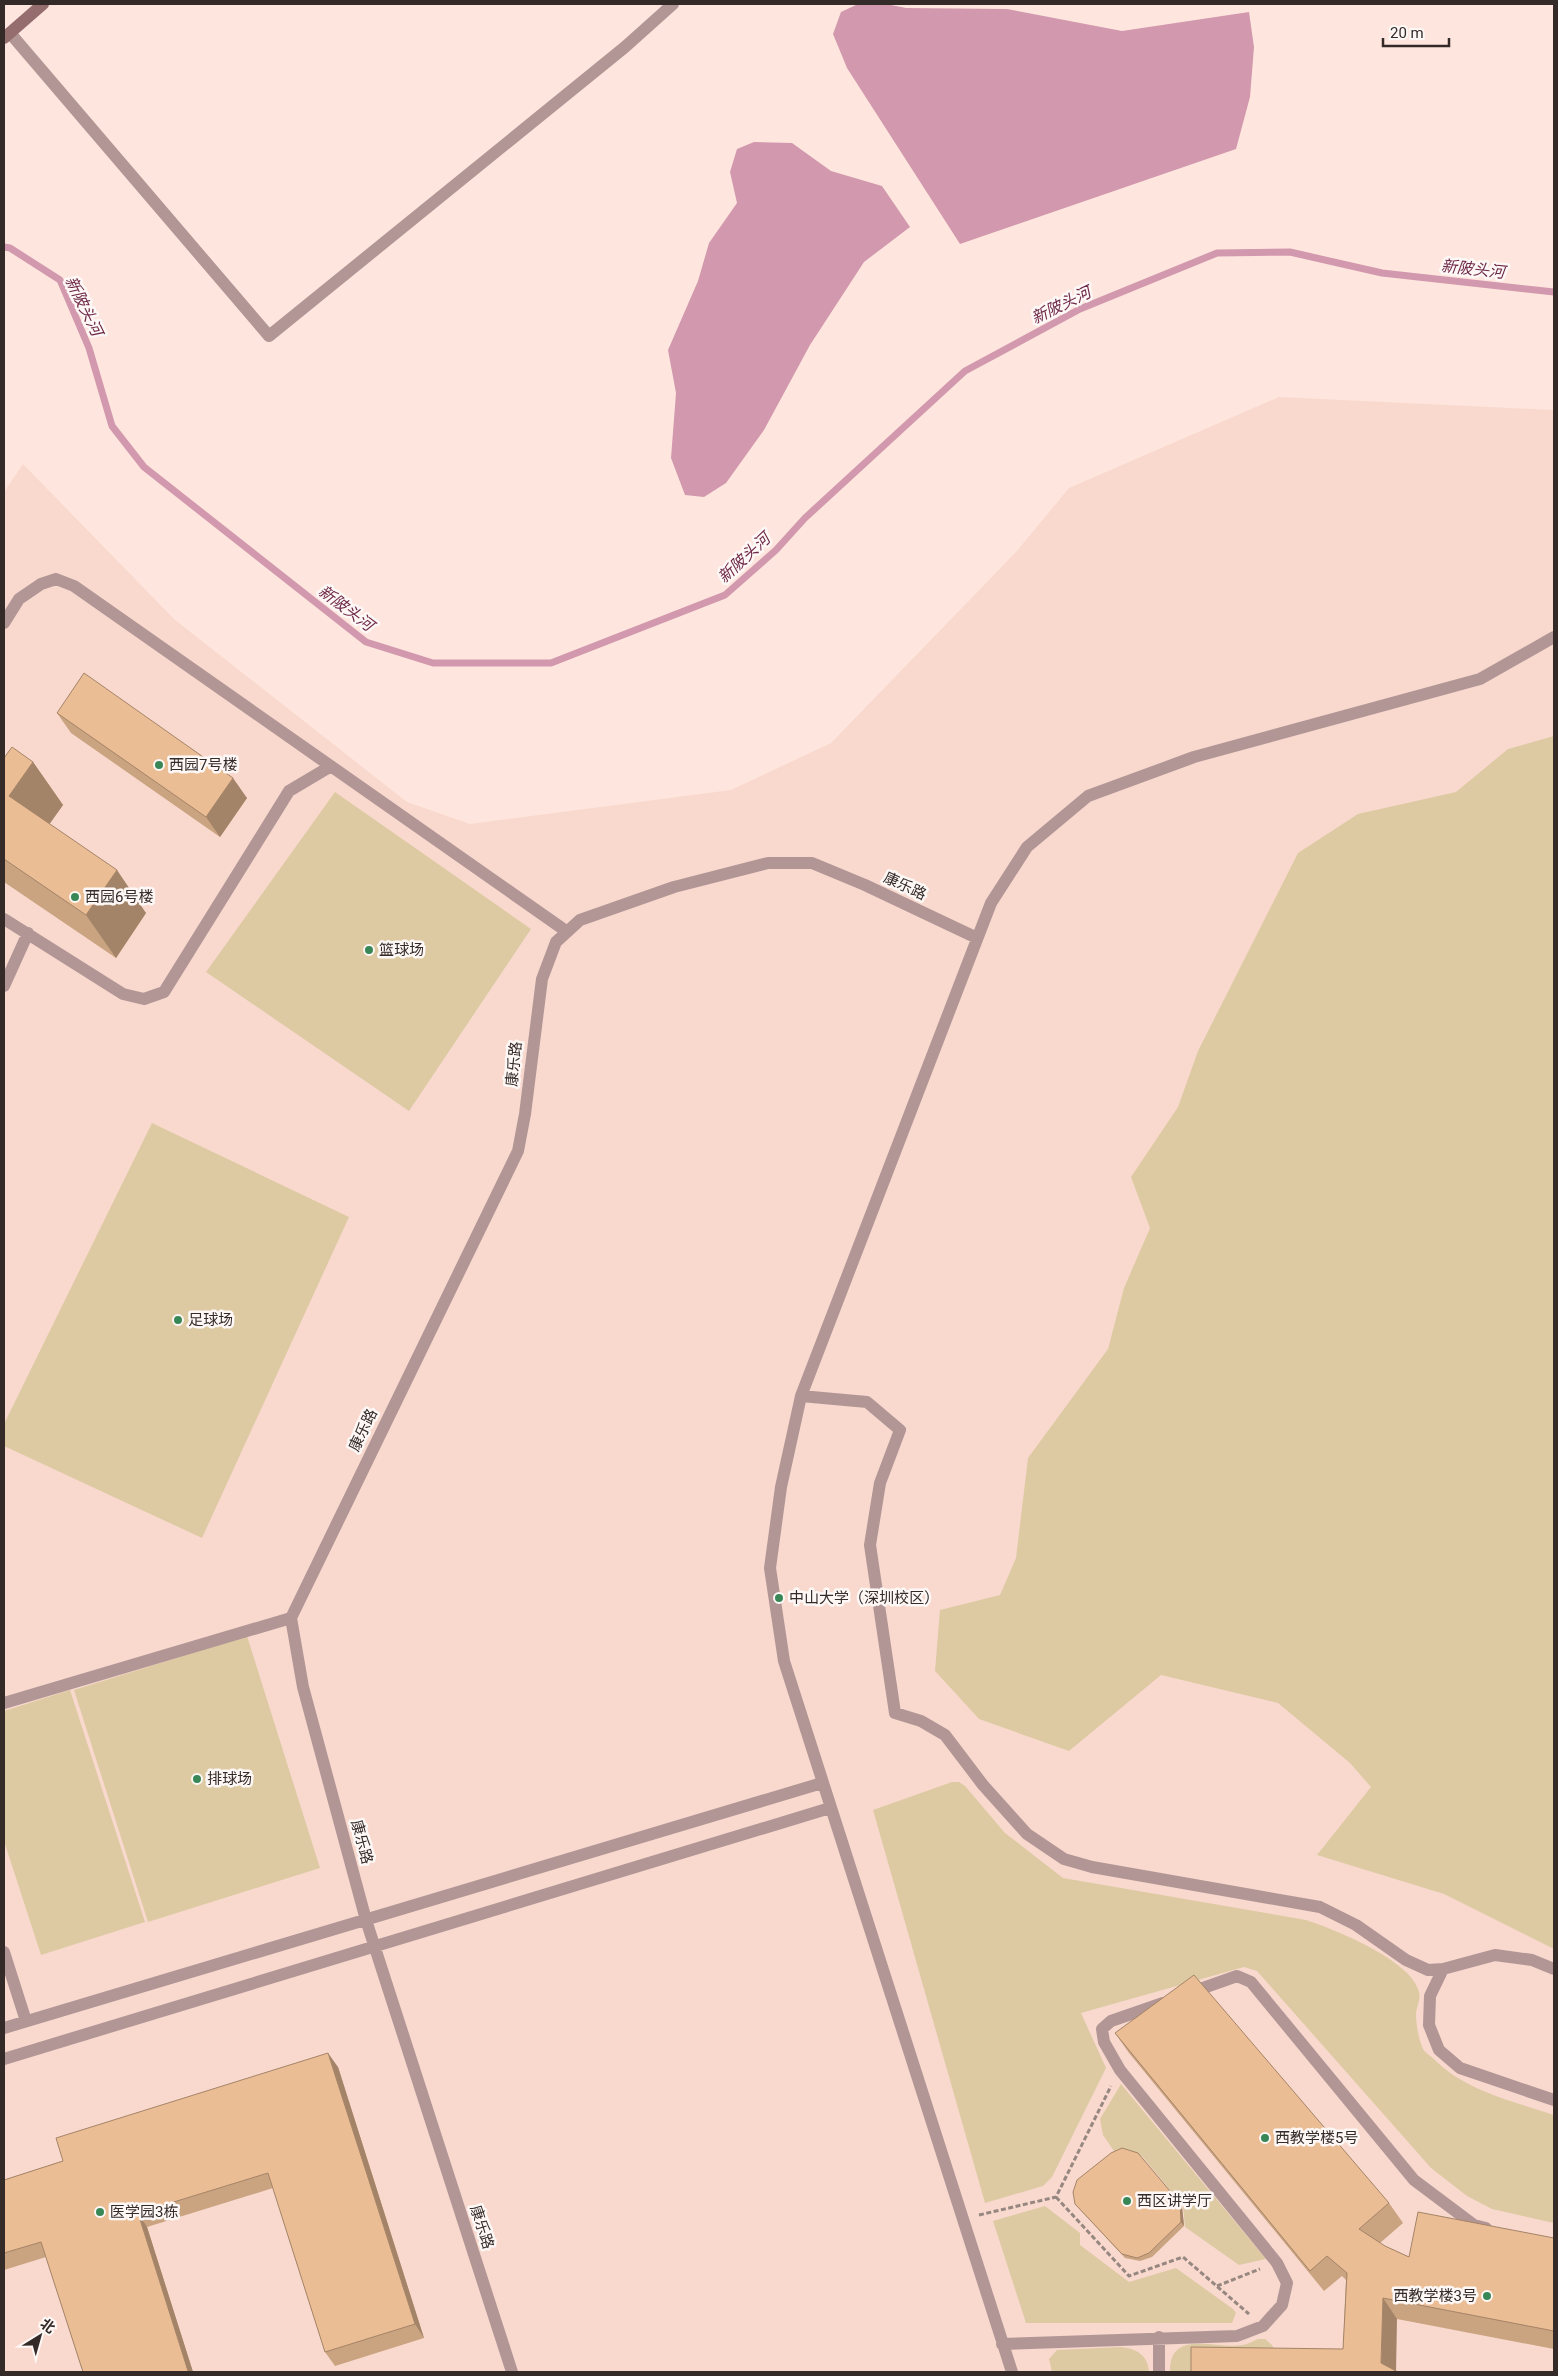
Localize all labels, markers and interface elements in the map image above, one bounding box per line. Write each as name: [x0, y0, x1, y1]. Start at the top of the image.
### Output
scale bar: [1383, 15, 1449, 47]
text: 20 m: [1390, 24, 1424, 42]
water label: 新陂头河: [1440, 256, 1509, 282]
water label: 新陂头河: [61, 273, 108, 342]
water label: 新陂头河: [1028, 281, 1097, 328]
water label: 新陂头河: [714, 527, 776, 587]
water label: 新陂头河: [315, 581, 380, 637]
place label: 西园7号楼: [169, 756, 237, 774]
marker: 西园7号楼: [153, 759, 165, 771]
street label: 康乐路: [881, 868, 929, 904]
place label: 西园6号楼: [85, 888, 153, 906]
marker: 西园6号楼: [69, 891, 81, 903]
place label: 篮球场: [379, 941, 424, 959]
marker: 篮球场: [363, 944, 375, 956]
street label: 康乐路: [503, 1041, 525, 1087]
place label: 足球场: [188, 1311, 233, 1329]
marker: 足球场: [172, 1314, 184, 1326]
street label: 康乐路: [345, 1406, 381, 1454]
place label: 中山大学（深圳校区）: [789, 1589, 939, 1607]
marker: 中山大学（深圳校区）: [773, 1592, 785, 1604]
place label: 排球场: [207, 1770, 252, 1788]
marker: 排球场: [191, 1773, 203, 1785]
street label: 康乐路: [347, 1818, 377, 1866]
place label: 西教学楼5号: [1275, 2129, 1358, 2147]
marker: 西教学楼5号: [1259, 2132, 1271, 2144]
place label: 西区讲学厅: [1137, 2192, 1212, 2210]
marker: 西区讲学厅: [1121, 2195, 1133, 2207]
place label: 医学园3栋: [110, 2203, 178, 2221]
street label: 康乐路: [466, 2203, 498, 2251]
marker: 医学园3栋: [94, 2206, 106, 2218]
place label: 西教学楼3号: [1394, 2287, 1477, 2305]
marker: 西教学楼3号: [1481, 2290, 1493, 2302]
north arrow: [15, 2311, 65, 2361]
text: 北: [37, 2315, 58, 2336]

